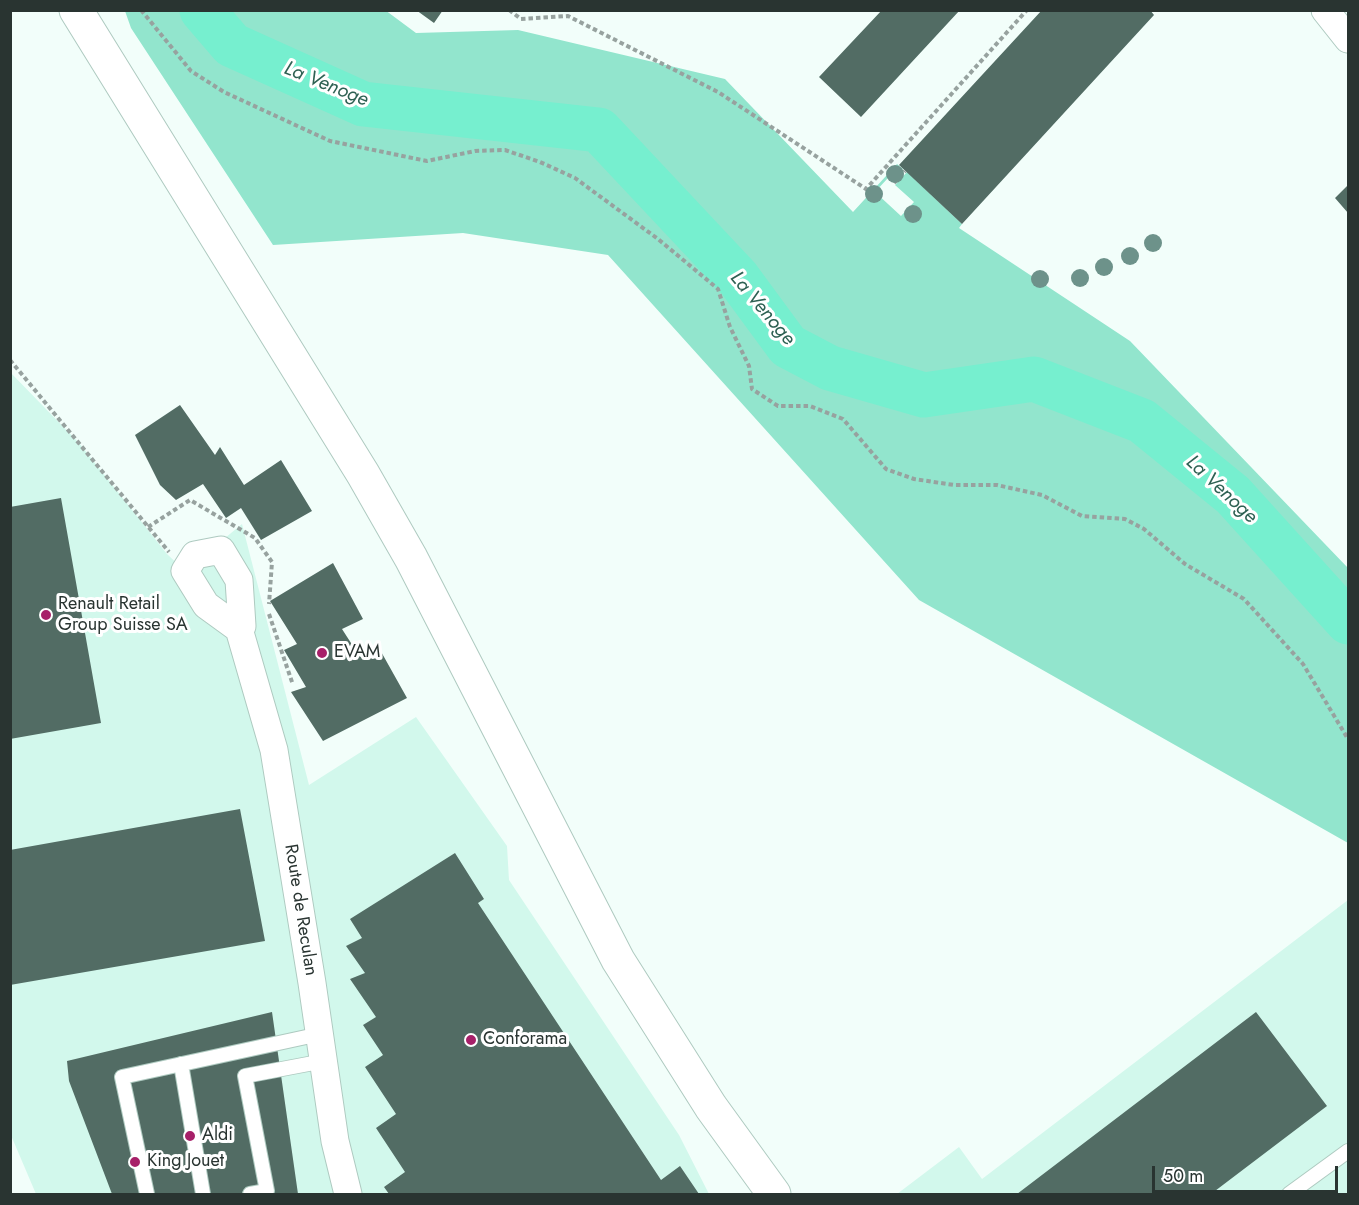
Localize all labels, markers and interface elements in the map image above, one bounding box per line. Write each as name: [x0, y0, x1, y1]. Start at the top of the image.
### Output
water label: La Venoge: [280, 57, 372, 113]
water label: La Venoge: [724, 267, 800, 351]
water label: La Venoge: [1180, 451, 1262, 529]
place label: Renault Retail Group Suisse SA: [58, 594, 188, 636]
marker: Renault Retail Group Suisse SA: [39, 608, 53, 622]
place label: EVAM: [334, 642, 380, 664]
marker: EVAM: [315, 646, 329, 660]
street label: Route de Reculan: [279, 843, 321, 977]
place label: Conforama: [483, 1029, 567, 1051]
marker: Conforama: [464, 1033, 478, 1047]
place label: Aldi: [202, 1125, 233, 1147]
marker: Aldi: [183, 1129, 197, 1143]
place label: King Jouet: [147, 1151, 224, 1173]
scale bar: [1155, 1154, 1341, 1192]
marker: King Jouet: [128, 1155, 142, 1169]
text: 50 m: [1163, 1163, 1203, 1189]

